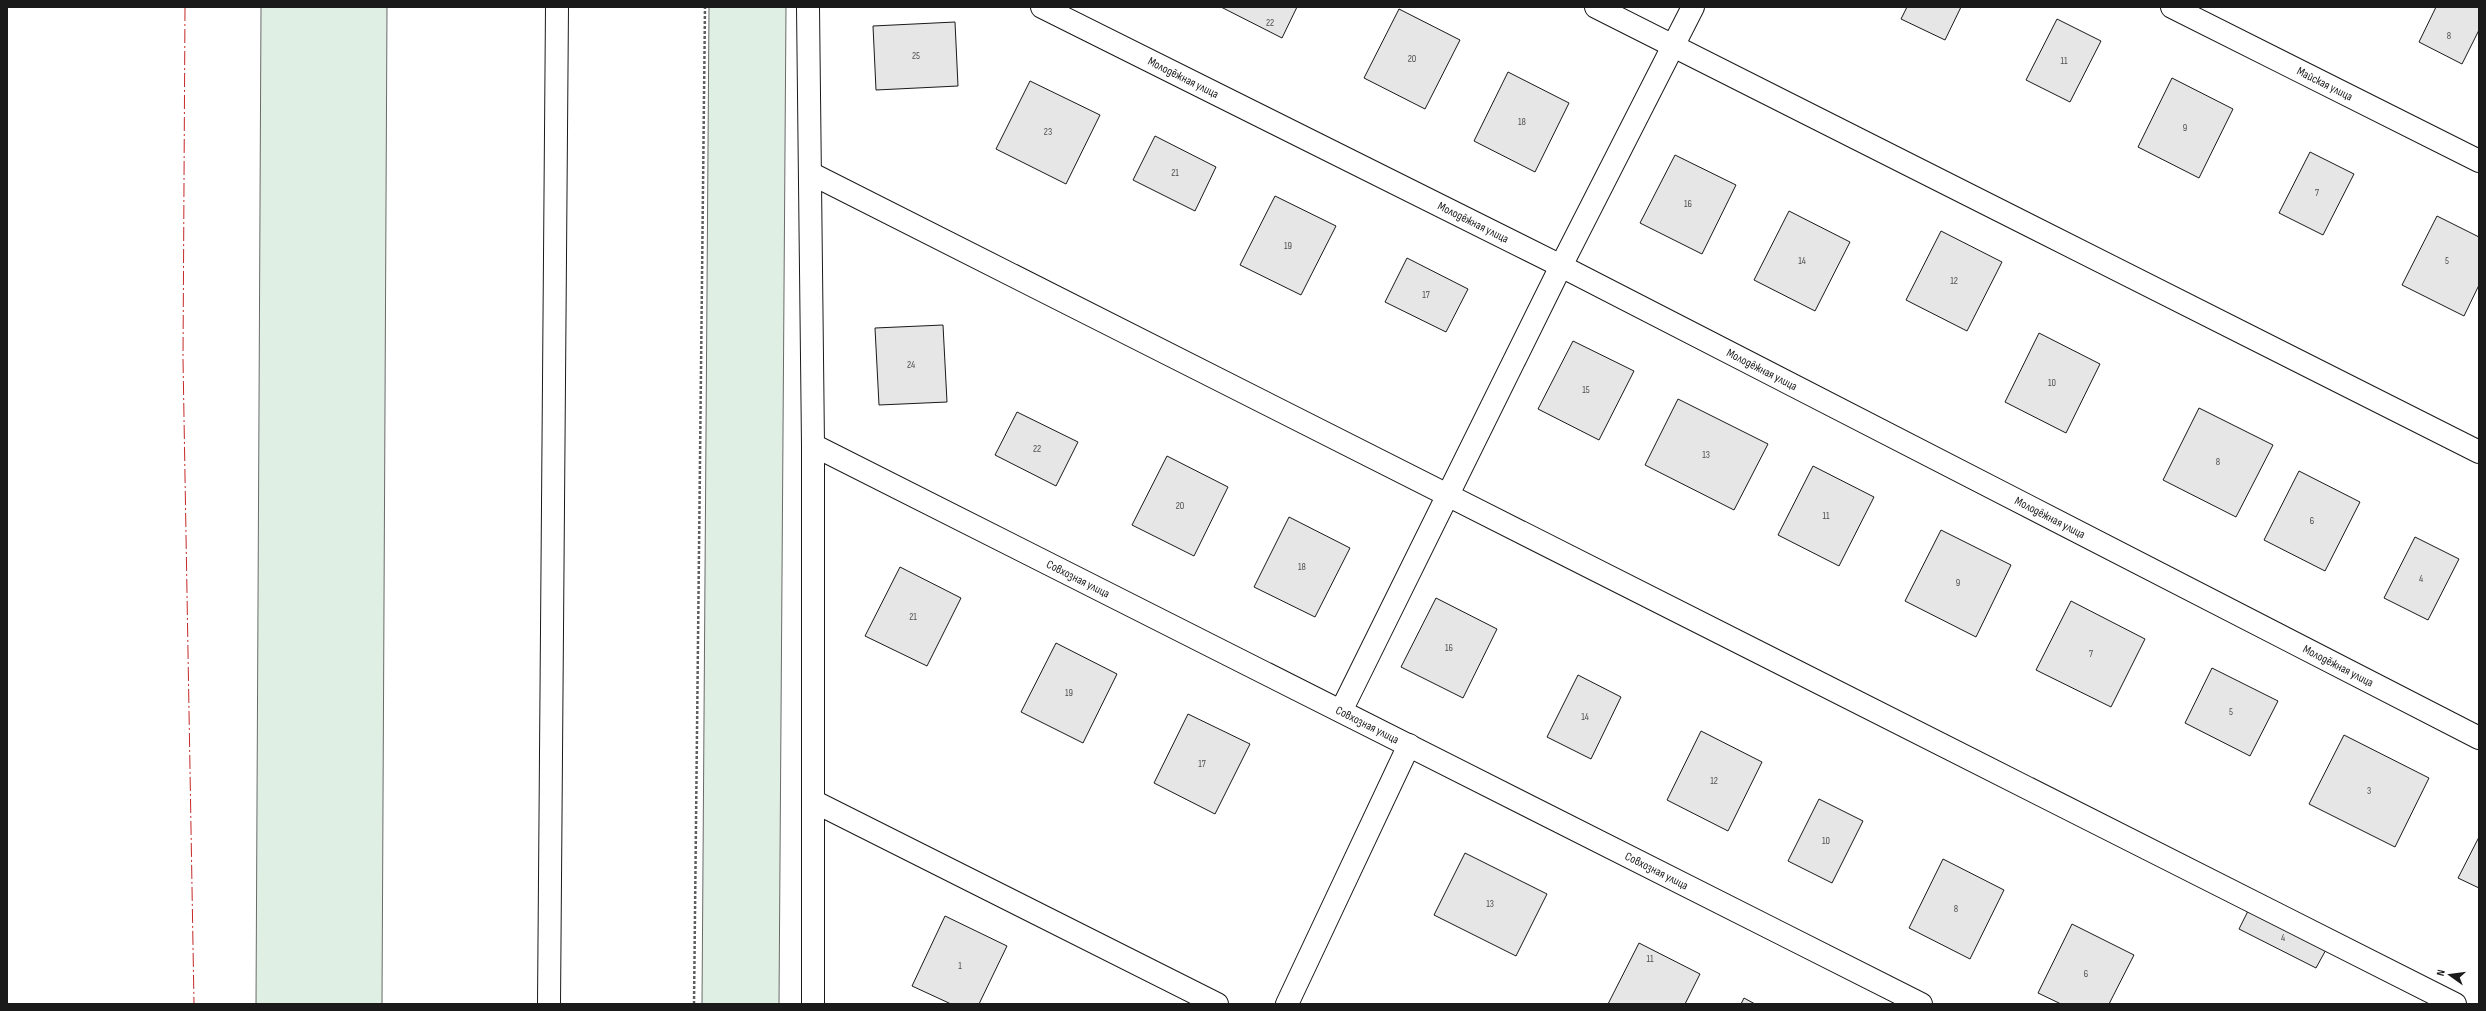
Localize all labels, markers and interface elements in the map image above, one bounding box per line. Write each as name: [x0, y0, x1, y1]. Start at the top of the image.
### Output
house number: 22: [1266, 17, 1274, 29]
house number: 8: [2447, 30, 2451, 42]
house number: 25: [912, 50, 920, 62]
house number: 20: [1408, 53, 1416, 65]
street label: Молодёжная улица: [1145, 54, 1222, 102]
house number: 11: [2061, 55, 2068, 67]
street label: Майская улица: [2294, 63, 2356, 104]
house number: 18: [1518, 116, 1526, 128]
house number: 9: [2183, 122, 2187, 134]
house number: 23: [1044, 126, 1052, 138]
house number: 21: [1171, 167, 1179, 179]
house number: 7: [2315, 187, 2319, 199]
street label: Молодёжная улица: [1435, 198, 1512, 246]
house number: 16: [1684, 198, 1692, 210]
house number: 19: [1284, 240, 1292, 252]
house number: 14: [1798, 255, 1806, 267]
house number: 5: [2445, 255, 2449, 267]
house number: 12: [1950, 275, 1958, 287]
house number: 17: [1422, 289, 1430, 301]
street label: Молодёжная улица: [1724, 345, 1800, 394]
house number: 24: [907, 359, 915, 371]
house number: 10: [2048, 377, 2056, 389]
house number: 15: [1582, 384, 1590, 396]
house number: 22: [1033, 443, 1041, 455]
house number: 13: [1702, 449, 1710, 461]
house number: 8: [2216, 456, 2220, 468]
street label: Молодёжная улица: [2012, 493, 2088, 542]
house number: 20: [1176, 500, 1184, 512]
house number: 11: [1823, 510, 1830, 522]
house number: 6: [2310, 515, 2314, 527]
street label: Совхозная улица: [1044, 557, 1113, 601]
house number: 18: [1298, 561, 1306, 573]
house number: 4: [2419, 573, 2423, 585]
house number: 9: [1956, 577, 1960, 589]
house number: 21: [909, 611, 917, 623]
street label: Молодёжная улица: [2300, 641, 2376, 690]
house number: 16: [1445, 642, 1453, 654]
house number: 7: [2089, 648, 2093, 660]
house number: 19: [1065, 687, 1073, 699]
street label: Совхозная улица: [1333, 702, 1402, 747]
house number: 5: [2229, 706, 2233, 718]
house number: 14: [1581, 711, 1589, 723]
house number: 17: [1198, 758, 1206, 770]
house number: 12: [1710, 775, 1718, 787]
house number: 3: [2367, 785, 2371, 797]
house number: 10: [1822, 835, 1830, 847]
street label: Совхозная улица: [1623, 848, 1691, 893]
house number: 13: [1486, 898, 1494, 910]
house number: 8: [1954, 903, 1958, 915]
house number: 4: [2281, 932, 2285, 944]
house number: 11: [1647, 953, 1654, 965]
north arrow: [2430, 955, 2470, 995]
house number: 1: [958, 960, 962, 972]
house number: 6: [2084, 968, 2088, 980]
text: N: [2434, 968, 2448, 977]

